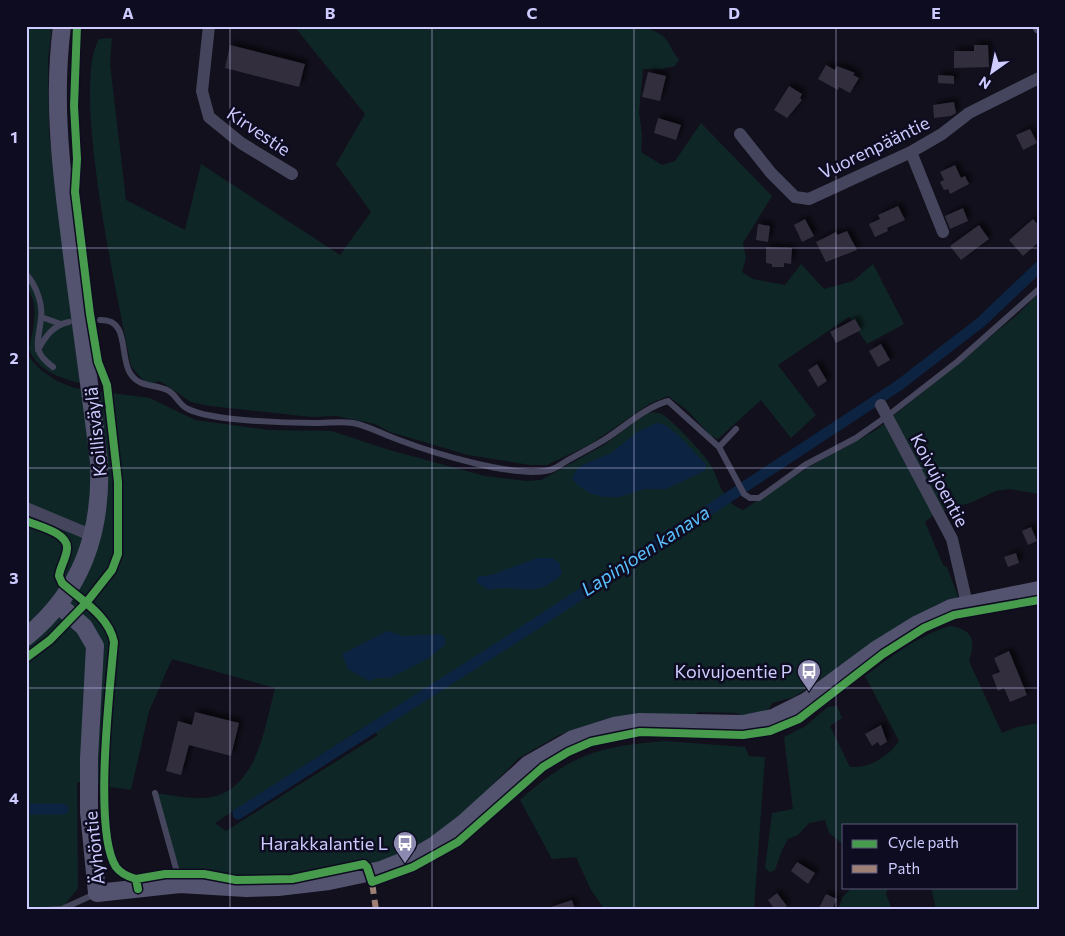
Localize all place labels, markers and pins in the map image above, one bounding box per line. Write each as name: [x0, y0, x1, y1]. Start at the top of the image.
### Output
bus stop icon: Koivujoentie P: [796, 658, 822, 692]
place label: Koivujoentie P: [674, 660, 792, 682]
bus stop icon: Harakkalantie L: [392, 830, 418, 864]
place label: Harakkalantie L: [260, 832, 388, 854]

